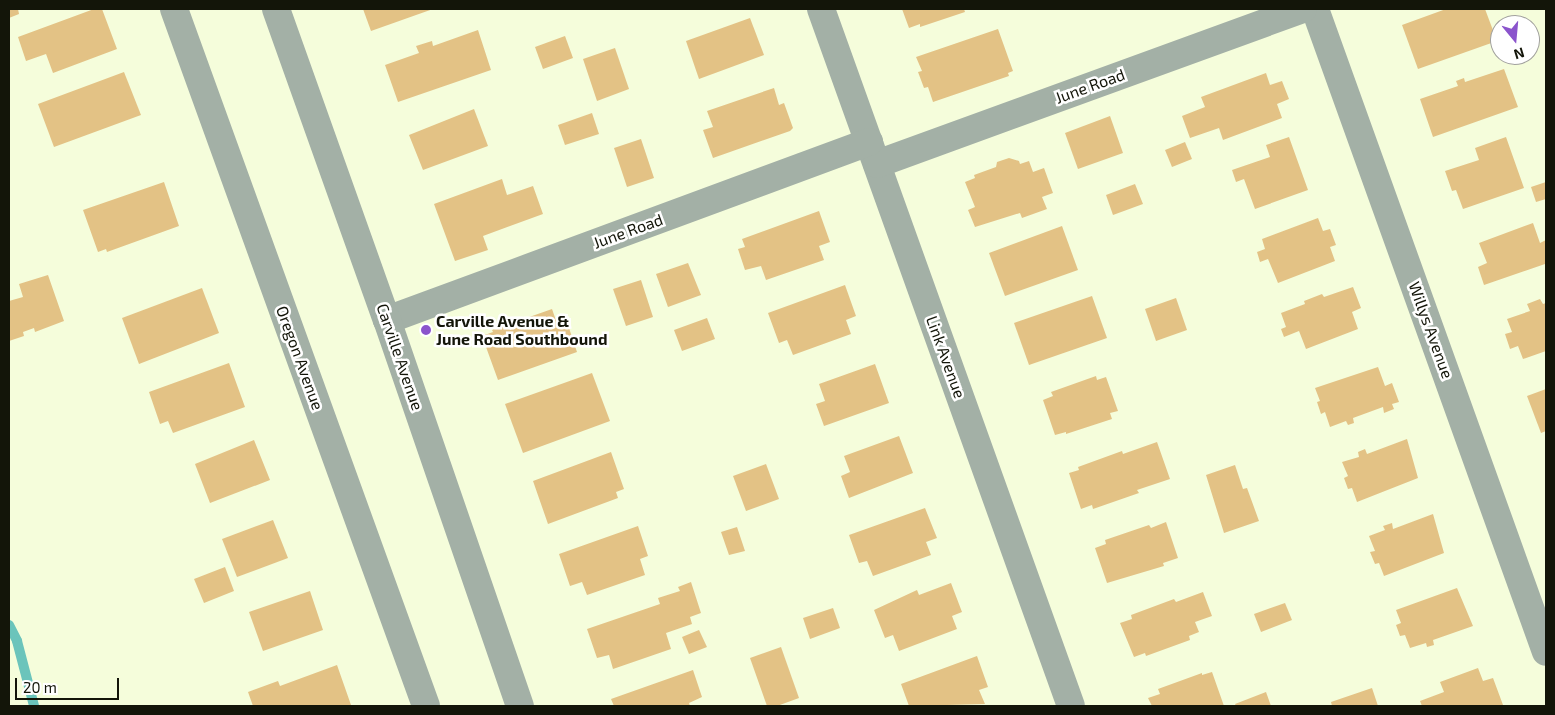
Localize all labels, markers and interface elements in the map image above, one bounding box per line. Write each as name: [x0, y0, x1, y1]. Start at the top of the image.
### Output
north arrow: [1490, 15, 1540, 65]
text: N: [1512, 44, 1527, 63]
street label: June Road: [1052, 65, 1128, 107]
street label: June Road: [590, 210, 666, 252]
street label: Willys Avenue: [1405, 279, 1457, 381]
street label: Carville Avenue: [373, 301, 427, 413]
street label: Oregon Avenue: [272, 303, 328, 413]
place label: Carville Avenue & June Road Southbound: [436, 311, 607, 349]
street label: Link Avenue: [922, 313, 970, 401]
marker: Carville Avenue & June Road Southbound: [420, 324, 432, 336]
scale bar: [18, 668, 121, 700]
text: 20 m: [23, 678, 57, 696]

